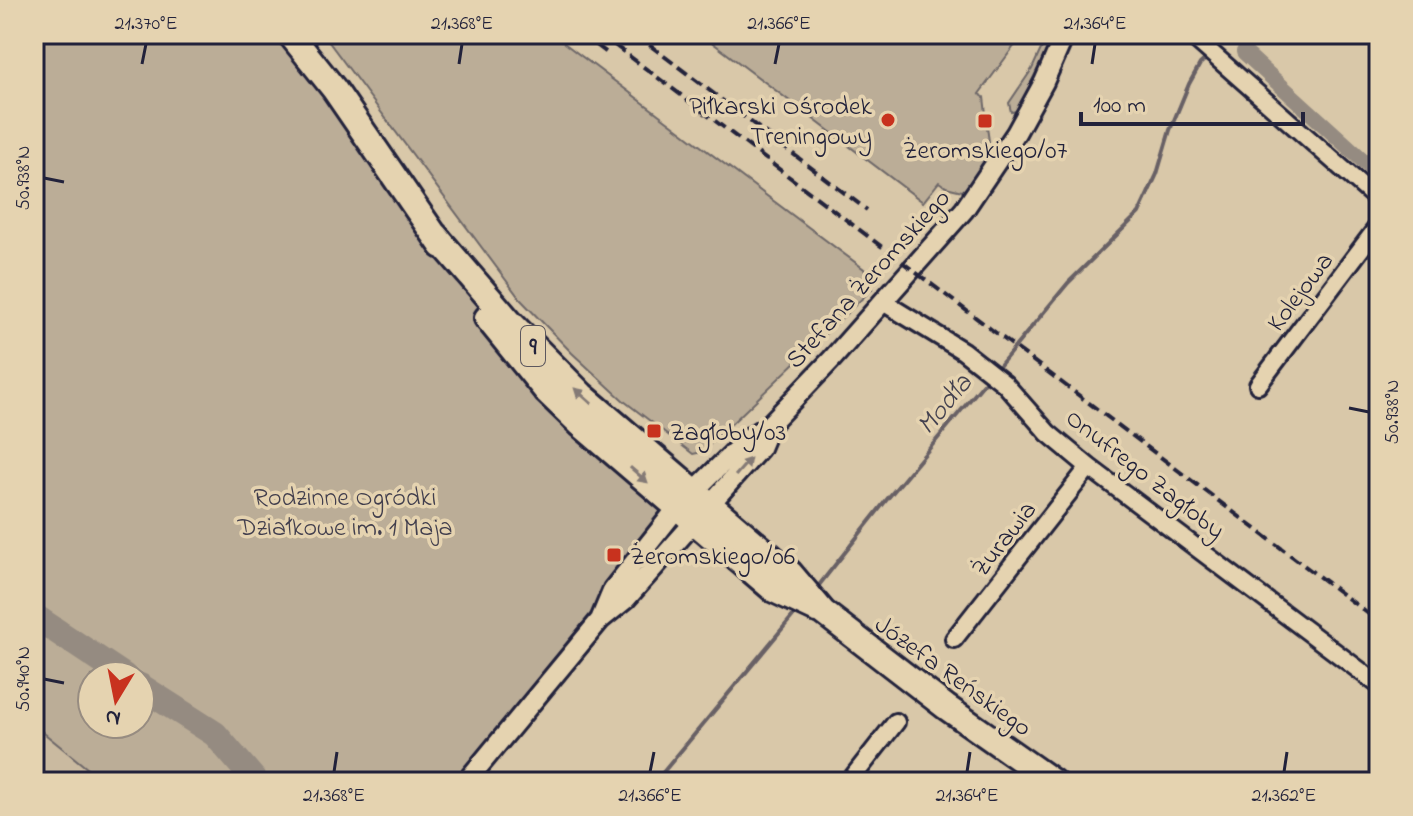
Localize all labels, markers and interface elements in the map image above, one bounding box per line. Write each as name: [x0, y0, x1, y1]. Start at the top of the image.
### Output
text: 21.370°E: [115, 10, 178, 39]
text: 21.368°E: [431, 10, 493, 39]
text: 21.366°E: [747, 10, 811, 39]
text: 21.364°E: [1063, 10, 1127, 39]
scale bar: [1081, 76, 1303, 126]
place label: Piłkarski Ośrodek Treningowy: [689, 89, 873, 157]
text: 100 m: [1093, 89, 1146, 124]
marker: Piłkarski Ośrodek Treningowy: [879, 111, 897, 129]
marker: Żeromskiego/07: [976, 112, 994, 130]
place label: Żeromskiego/07: [903, 133, 1067, 171]
text: 50.938°N: [10, 146, 39, 210]
street label: Stefana Żeromskiego: [778, 182, 961, 379]
street label: Kolejowa: [1259, 245, 1344, 341]
road number: 9: [521, 326, 545, 366]
water label: Modła: [908, 365, 984, 445]
text: 50.938°N: [1379, 380, 1408, 444]
one-way arrow: [574, 387, 593, 405]
street label: Onufrego Zagłoby: [1056, 401, 1232, 550]
place label: Zagłoby/03: [670, 415, 786, 453]
marker: Zagłoby/03: [645, 422, 663, 440]
one-way arrow: [734, 457, 751, 477]
one-way arrow: [630, 466, 649, 484]
park label: Rodzinne Ogródki Działkowe im. 1 Maja: [236, 480, 453, 548]
street label: Żurawia: [963, 494, 1047, 586]
place label: Żeromskiego/06: [630, 539, 795, 577]
marker: Żeromskiego/06: [605, 546, 623, 564]
street label: Józefa Reńskiego: [866, 607, 1039, 748]
text: 50.940°N: [10, 646, 39, 712]
north arrow: [76, 660, 156, 740]
text: N: [103, 700, 123, 734]
text: 21.368°E: [303, 782, 365, 811]
text: 21.366°E: [618, 782, 682, 811]
text: 21.364°E: [935, 782, 999, 811]
text: 21.362°E: [1252, 782, 1316, 811]

